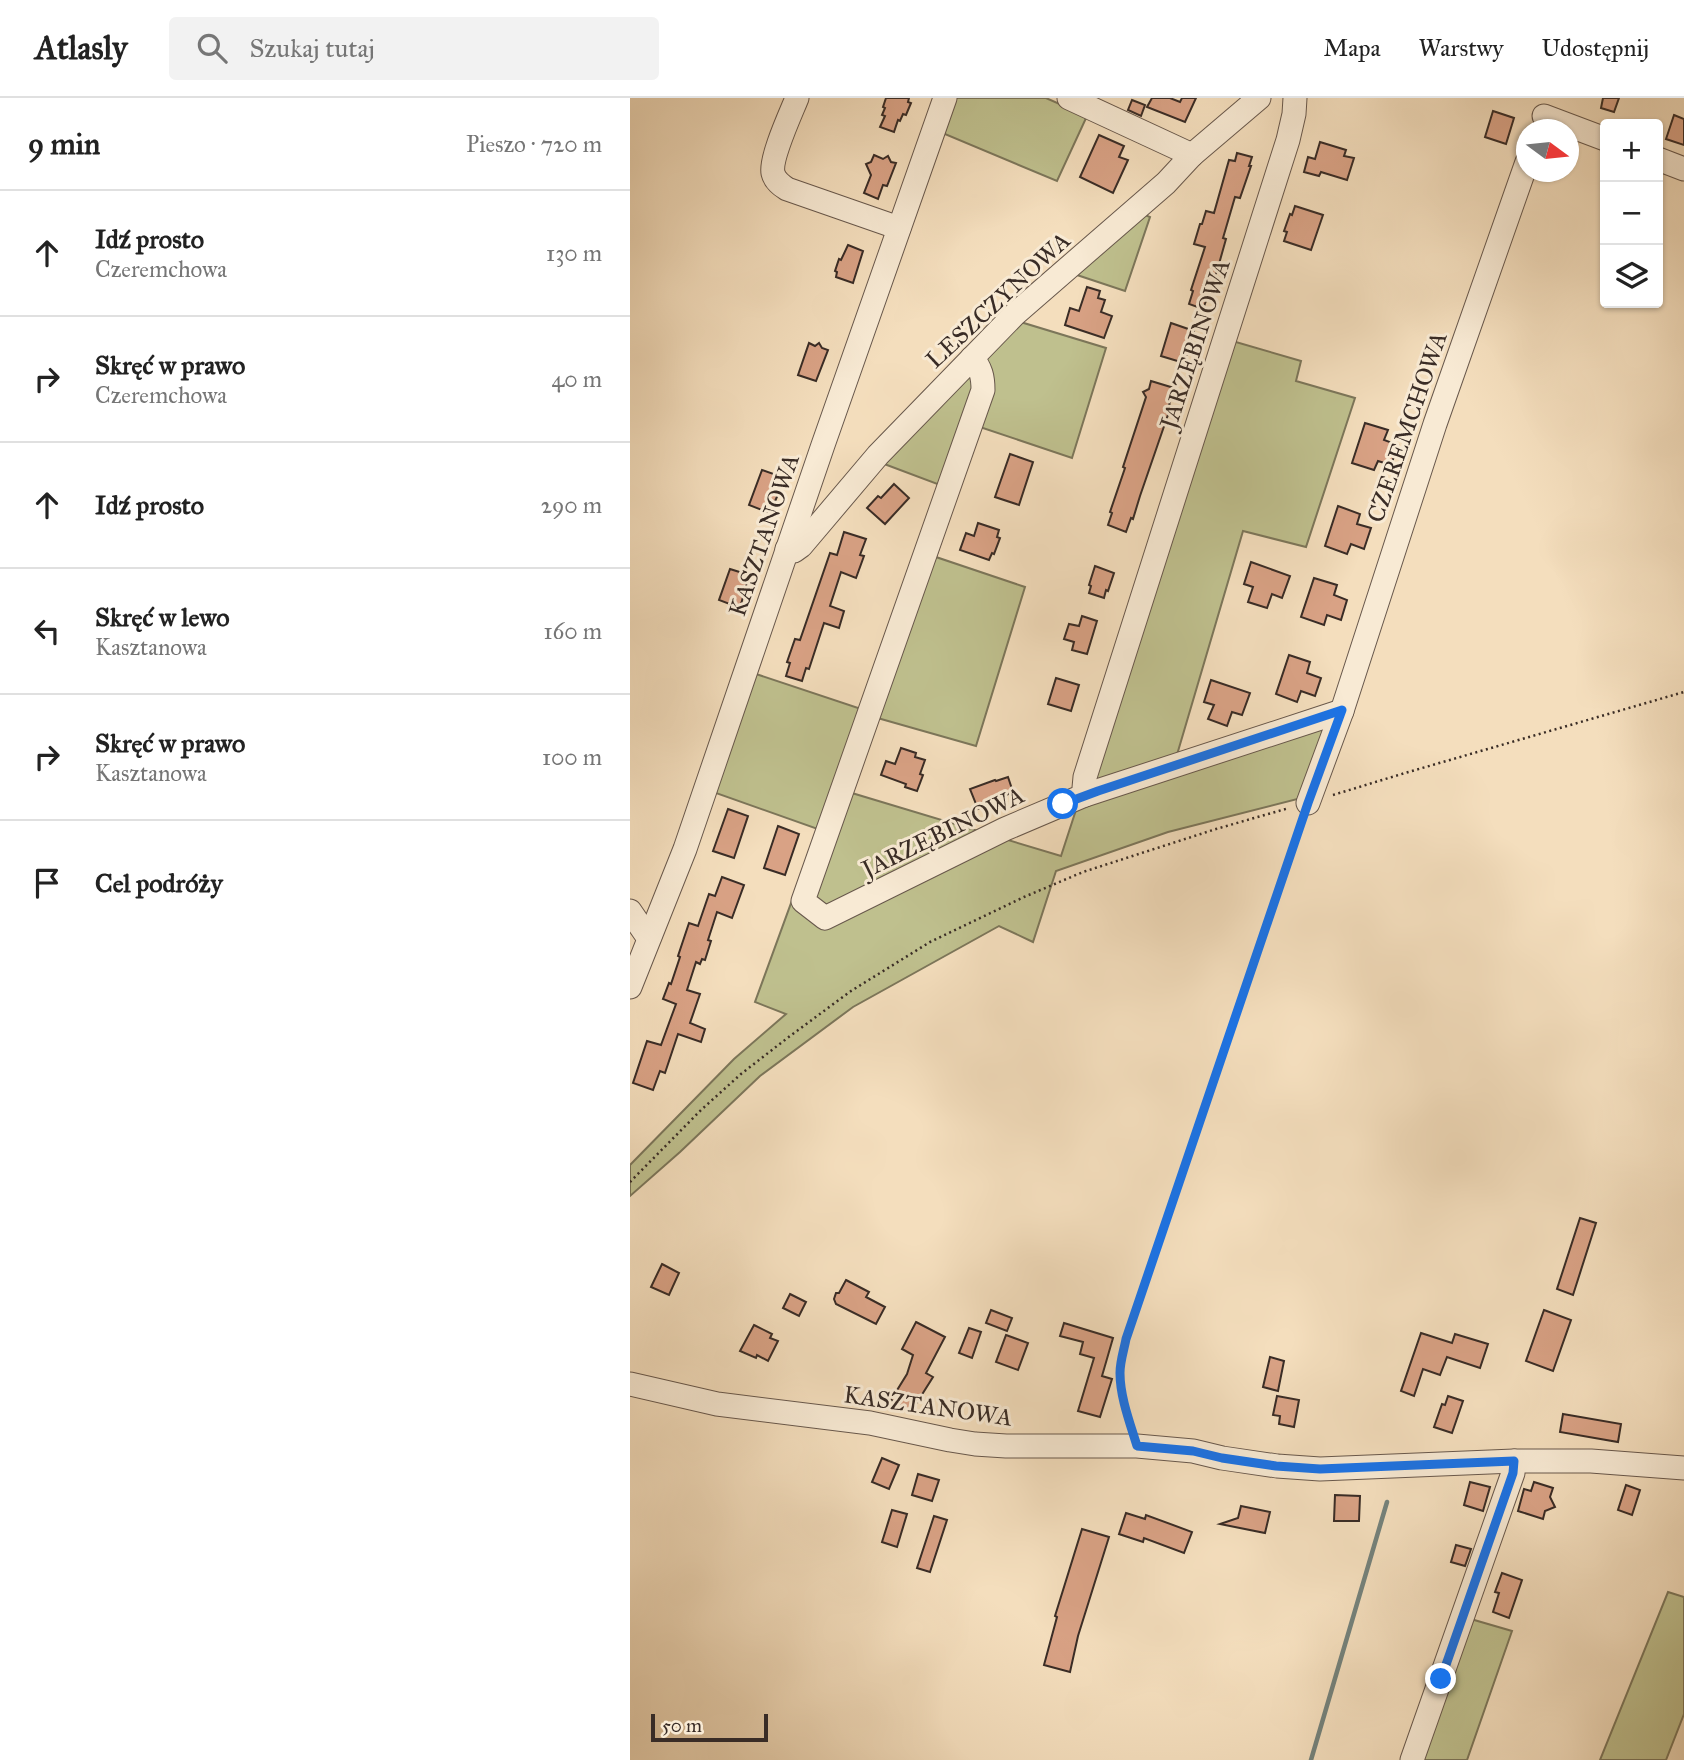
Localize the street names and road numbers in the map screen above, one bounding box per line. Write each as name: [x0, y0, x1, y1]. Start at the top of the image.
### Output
street label: LESZCZYNOWA: [920, 225, 1076, 375]
street label: JARZĘBINOWA: [1152, 255, 1237, 436]
street label: CZEREMCHOWA: [1360, 328, 1454, 526]
street label: KASZTANOWA: [722, 450, 806, 620]
street label: JARZĘBINOWA: [854, 780, 1029, 886]
street label: KASZTANOWA: [842, 1379, 1014, 1433]

